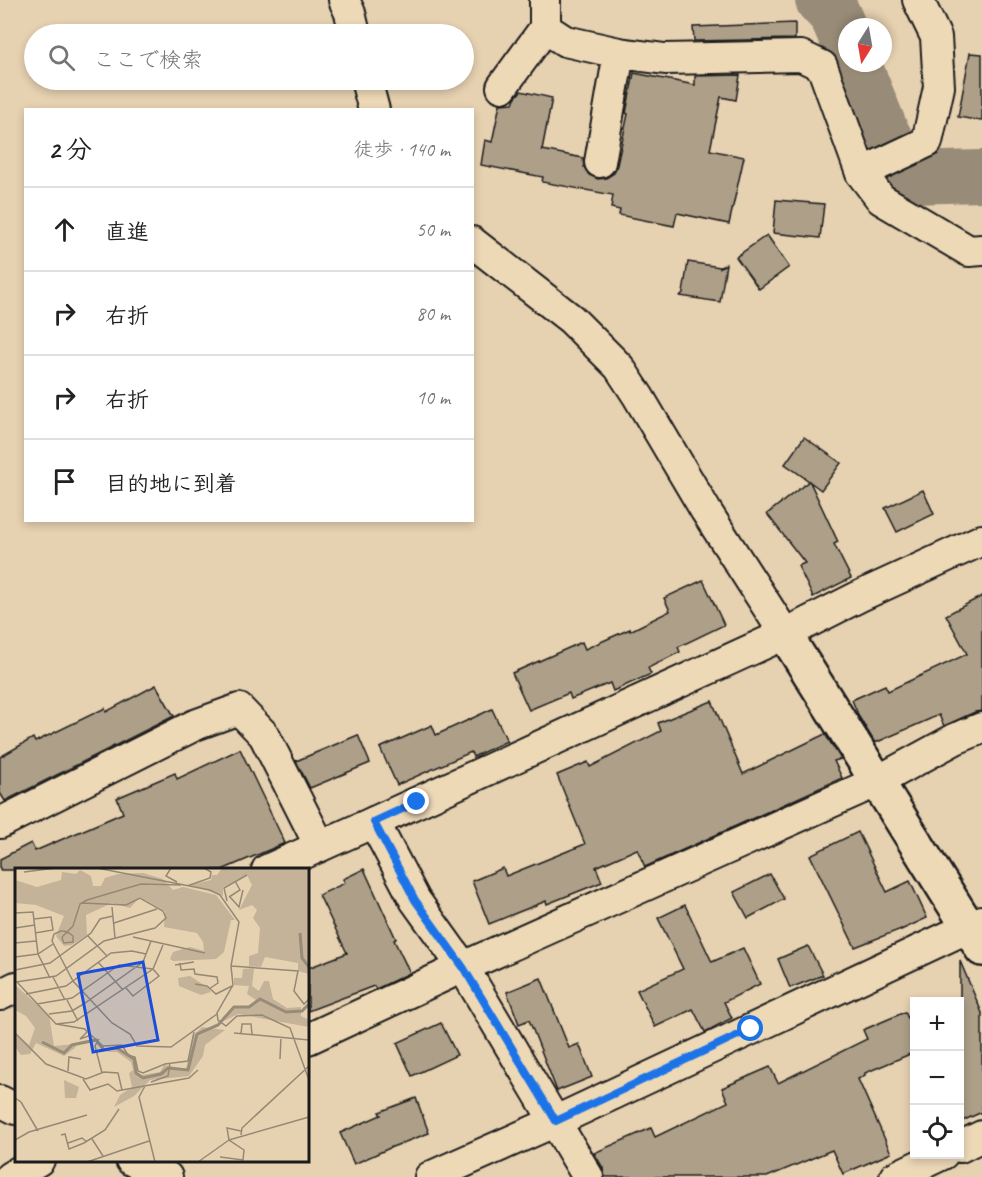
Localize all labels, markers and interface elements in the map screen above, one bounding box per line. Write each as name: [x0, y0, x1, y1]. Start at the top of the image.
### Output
north arrow: [838, 18, 892, 72]
search box: [24, 24, 474, 90]
icon: search: [45, 41, 78, 74]
text: ここで検索: [93, 46, 203, 74]
text: 2 分: [48, 133, 92, 166]
text: 徒歩 · 140 m: [354, 137, 450, 162]
icon: ahead: [48, 213, 81, 246]
text: 50 m: [416, 217, 450, 242]
text: 直進: [105, 218, 149, 246]
icon: right: [48, 297, 81, 330]
text: 80 m: [416, 301, 450, 326]
text: 右折: [105, 302, 149, 330]
icon: right: [48, 381, 81, 414]
text: 10 m: [416, 385, 450, 410]
text: 右折: [105, 386, 149, 414]
icon: arrive: [48, 465, 81, 498]
text: 目的地に到着: [105, 470, 237, 498]
route end: [403, 788, 429, 814]
inset map: [15, 868, 309, 1162]
map controls: [910, 997, 964, 1159]
button: +: [910, 997, 964, 1051]
route start: [737, 1015, 763, 1041]
button: −: [910, 1051, 964, 1105]
button: locate: [910, 1105, 964, 1159]

